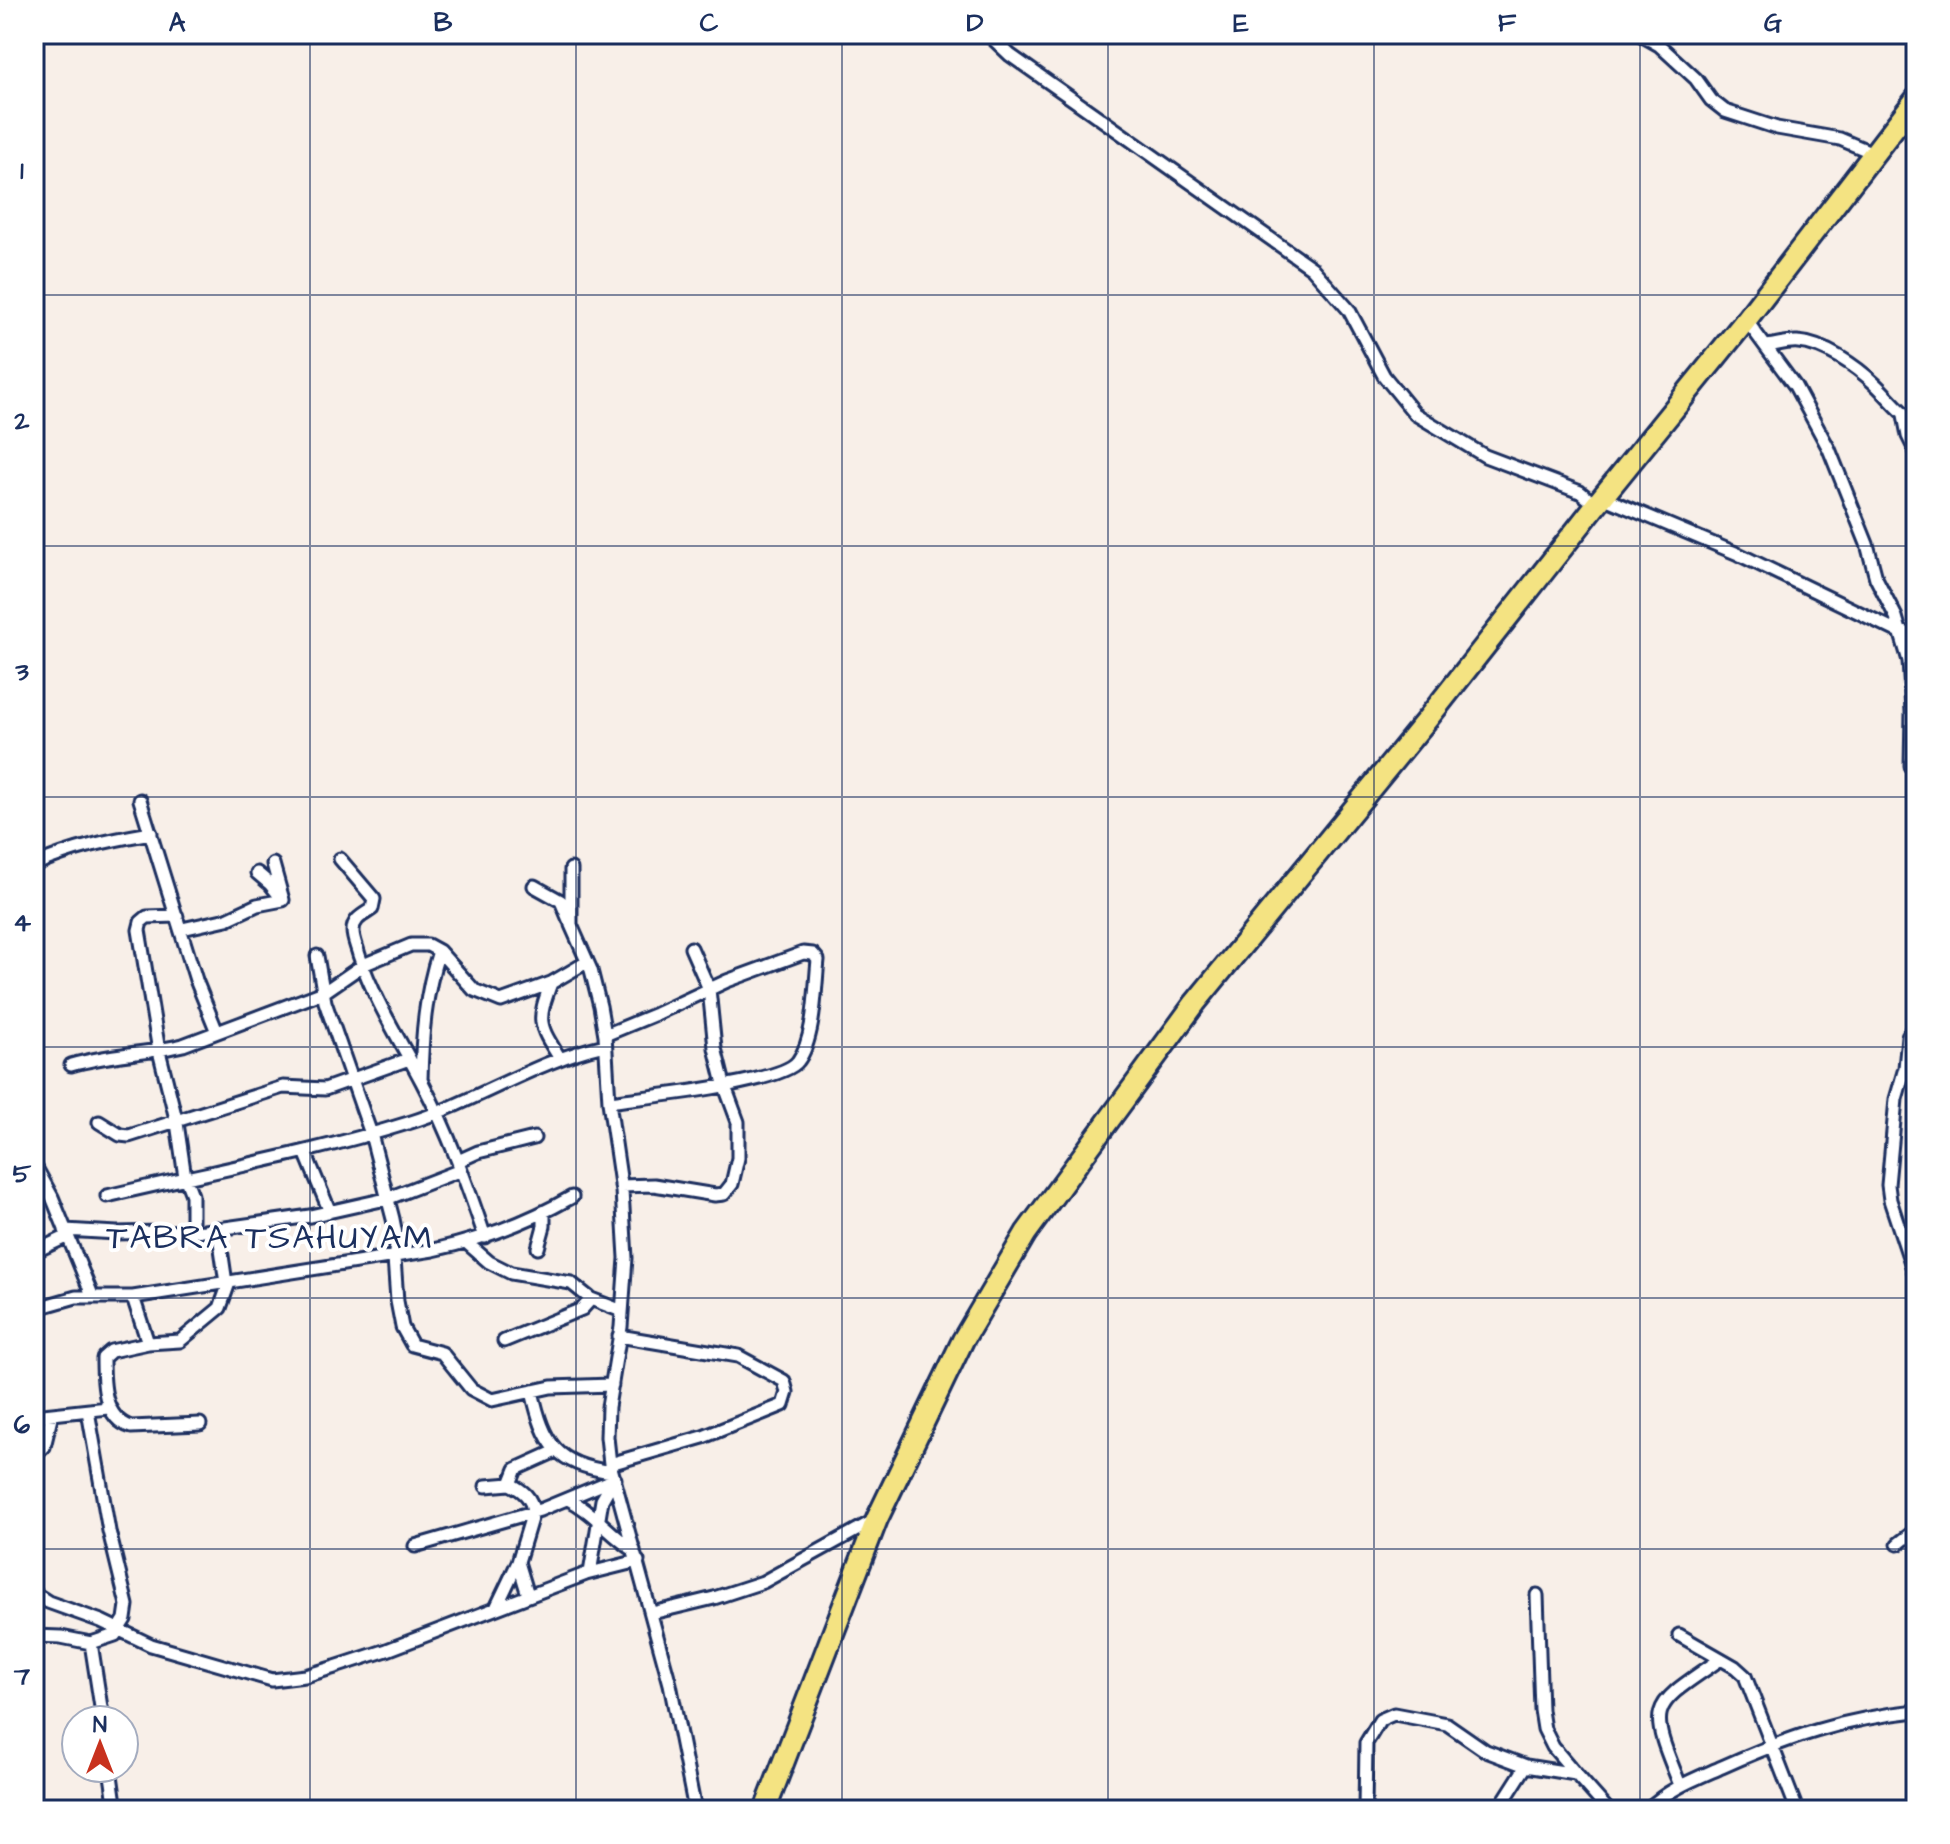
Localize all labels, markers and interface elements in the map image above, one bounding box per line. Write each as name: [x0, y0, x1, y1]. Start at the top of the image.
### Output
text: A: [169, 5, 186, 41]
text: B: [434, 5, 453, 41]
text: C: [700, 5, 719, 41]
text: D: [967, 5, 984, 41]
text: E: [1233, 5, 1249, 41]
text: F: [1498, 5, 1517, 41]
text: G: [1764, 5, 1782, 41]
text: 1: [20, 153, 24, 189]
text: 2: [14, 403, 30, 439]
text: 3: [14, 654, 29, 690]
text: 4: [13, 905, 31, 941]
text: 5: [13, 1156, 32, 1192]
district label: TABRA TSAHUYAM: [106, 1214, 434, 1262]
text: 6: [14, 1407, 31, 1443]
text: 7: [13, 1658, 30, 1694]
north arrow: [60, 1704, 140, 1784]
text: N: [93, 1710, 107, 1741]

